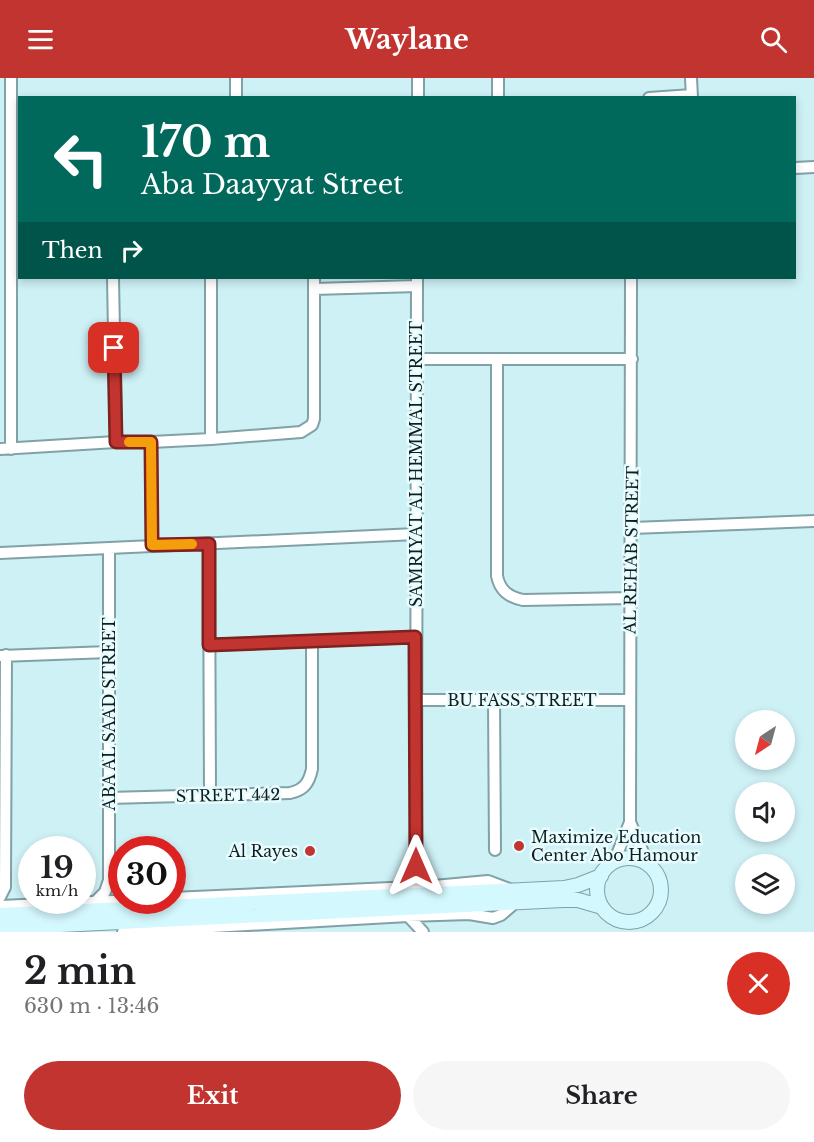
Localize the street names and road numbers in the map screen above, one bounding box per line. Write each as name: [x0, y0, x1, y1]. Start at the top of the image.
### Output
street label: SAMRIYAT AL HEMMAL STREET: [406, 321, 426, 607]
street label: AL REHAB STREET: [620, 466, 642, 635]
street label: ABA AL SAAD STREET: [99, 617, 119, 812]
street label: BU FASS STREET: [447, 690, 597, 710]
street label: STREET 442: [176, 784, 280, 806]

